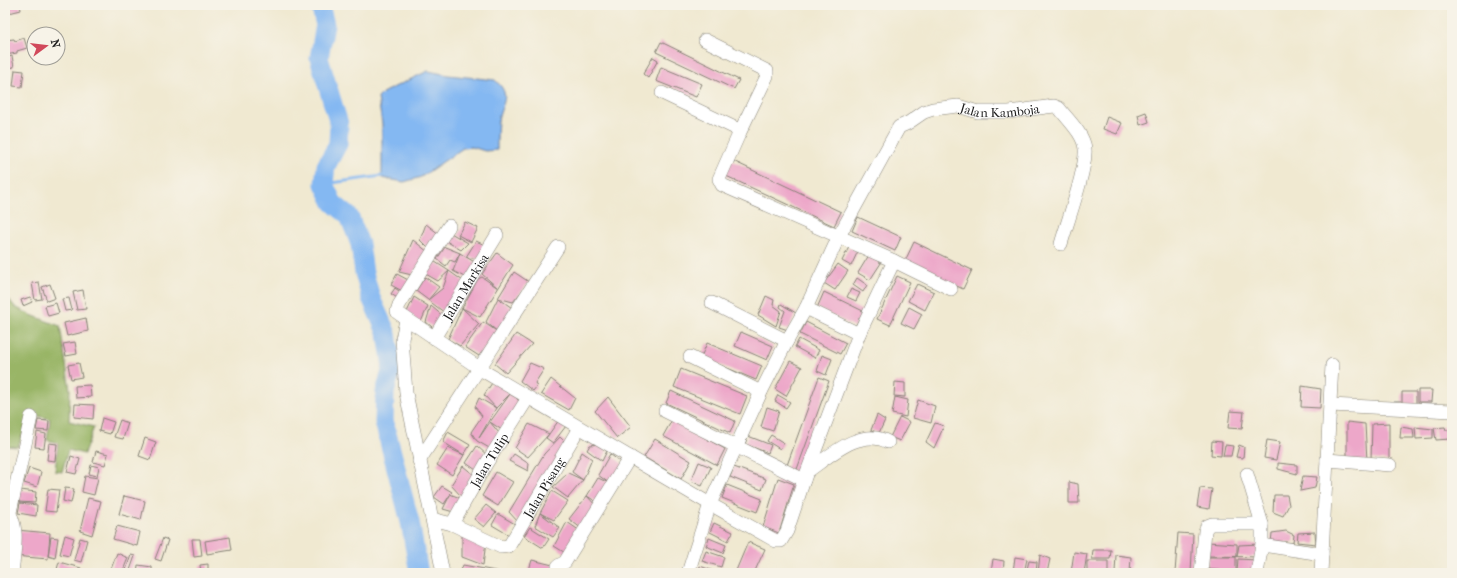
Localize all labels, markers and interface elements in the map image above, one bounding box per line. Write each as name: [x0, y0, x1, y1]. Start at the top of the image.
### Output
north arrow: [26, 26, 66, 66]
text: N: [48, 38, 63, 50]
street label: Jalan Kamboja: [958, 99, 1041, 120]
street label: Jalan Markisa: [439, 250, 492, 324]
street label: Jalan Tulip: [466, 430, 511, 491]
street label: Jalan Pisang: [520, 454, 568, 521]

